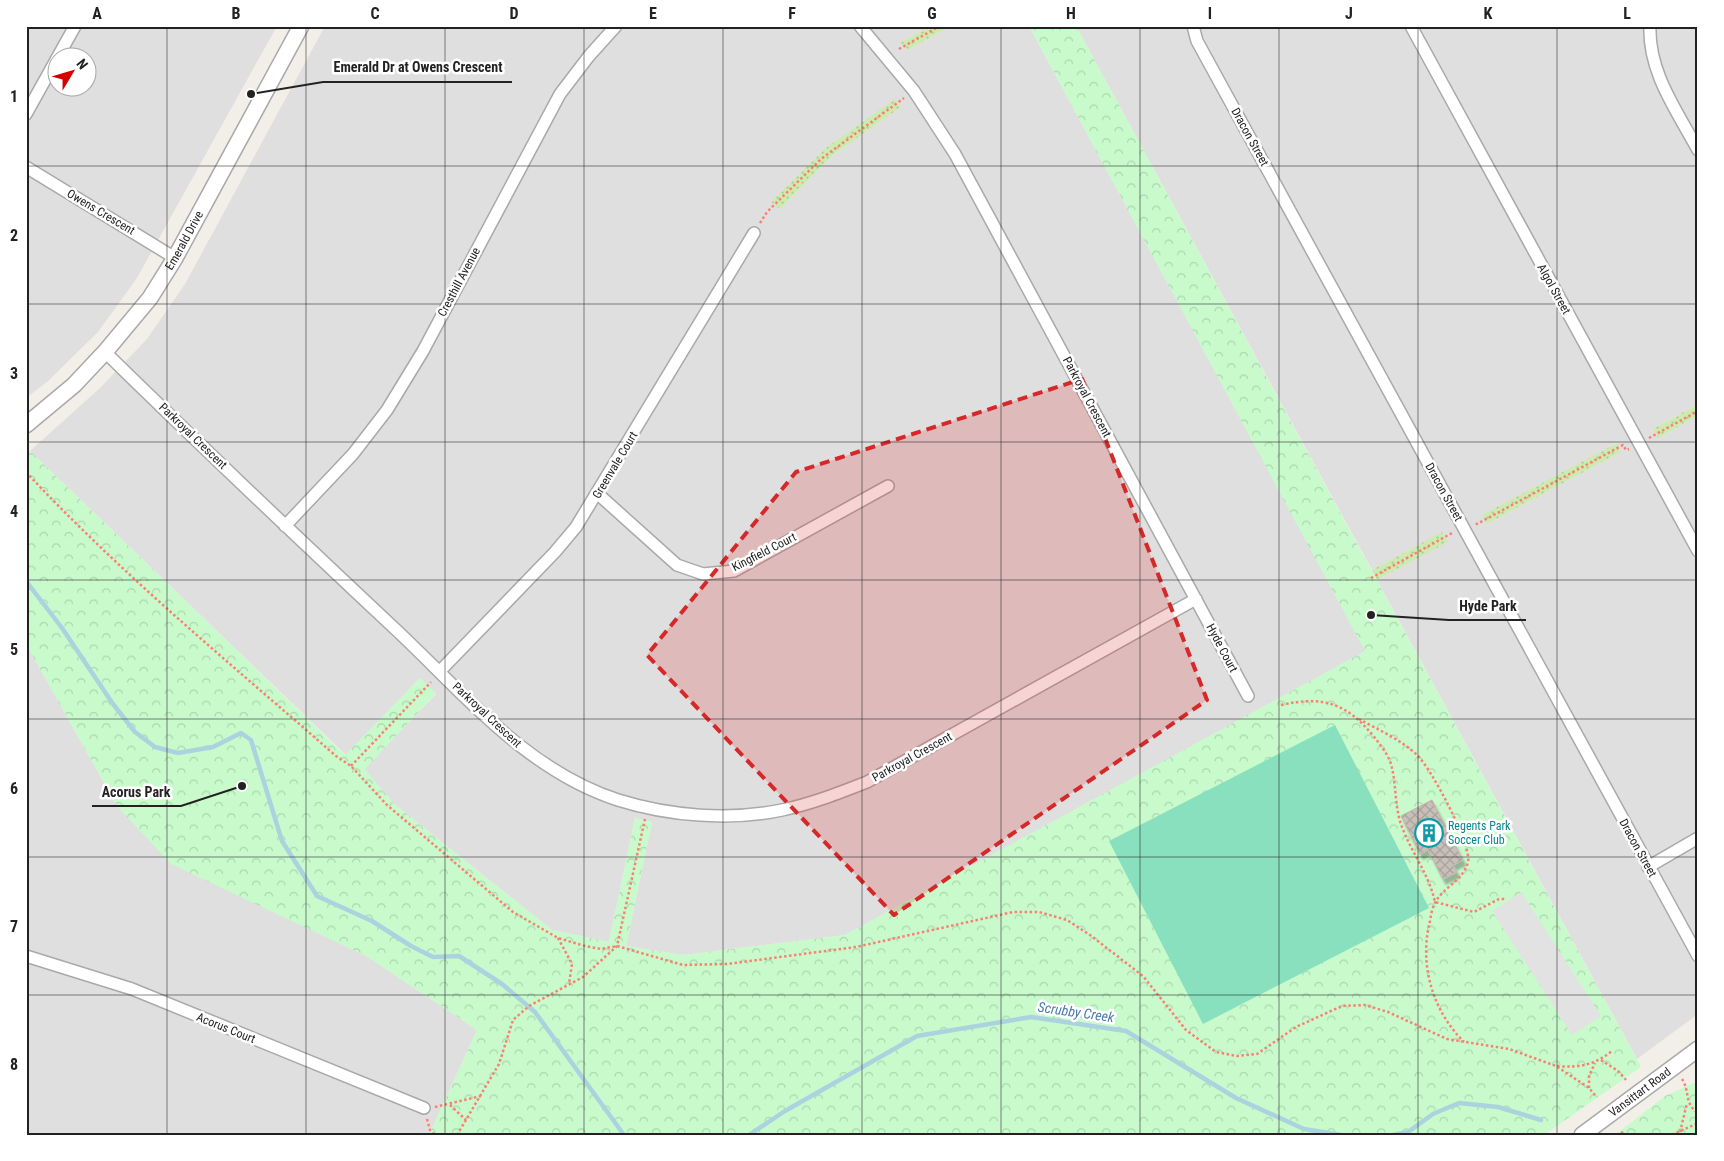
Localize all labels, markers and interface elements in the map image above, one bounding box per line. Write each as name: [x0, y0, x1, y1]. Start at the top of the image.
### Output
text: A: [92, 4, 102, 23]
text: B: [232, 4, 241, 23]
text: C: [370, 4, 380, 23]
text: D: [509, 4, 519, 23]
text: E: [649, 4, 657, 23]
text: F: [788, 4, 796, 23]
text: G: [927, 4, 937, 23]
text: H: [1066, 4, 1076, 23]
text: I: [1208, 4, 1212, 23]
text: J: [1345, 4, 1353, 23]
text: K: [1484, 4, 1493, 23]
text: L: [1623, 4, 1631, 23]
north arrow: [48, 48, 98, 98]
callout: Emerald Dr at Owens Crescent: [323, 53, 512, 82]
text: N: [73, 56, 91, 72]
text: Emerald Dr at Owens Crescent: [334, 59, 502, 75]
text: 1: [10, 87, 18, 106]
street label: Dracon Street: [1228, 105, 1272, 169]
street label: Owens Crescent: [65, 186, 138, 238]
street label: Emerald Drive: [162, 208, 206, 273]
text: 2: [10, 226, 18, 245]
street label: Cresthill Avenue: [435, 245, 483, 319]
street label: Algol Street: [1534, 261, 1574, 317]
street label: Parkroyal Crescent: [1060, 354, 1114, 440]
text: 3: [10, 364, 18, 383]
street label: Parkroyal Crescent: [156, 400, 230, 472]
street label: Greenvale Court: [589, 429, 641, 501]
street label: Dracon Street: [1422, 460, 1466, 524]
text: 4: [10, 502, 18, 521]
street label: Kingfield Court: [730, 530, 799, 574]
callout: Hyde Park: [1449, 591, 1526, 620]
text: Hyde Park: [1459, 598, 1517, 614]
street label: Hyde Court: [1203, 621, 1241, 675]
text: 5: [10, 640, 18, 659]
street label: Parkroyal Crescent: [450, 680, 525, 751]
street label: Parkroyal Crescent: [870, 729, 955, 785]
callout: Acorus Park: [92, 777, 181, 806]
text: 6: [10, 779, 18, 798]
text: Acorus Park: [102, 784, 171, 800]
street label: Dracon Street: [1616, 816, 1660, 880]
building icon: Regents Park Soccer Club: [1414, 818, 1444, 848]
place label: Regents Park Soccer Club: [1448, 819, 1511, 847]
text: 7: [10, 917, 18, 936]
water label: Scrubby Creek: [1037, 999, 1116, 1025]
street label: Acorus Court: [194, 1010, 258, 1046]
text: 8: [10, 1055, 18, 1074]
street label: Vansittart Road: [1606, 1065, 1674, 1120]

